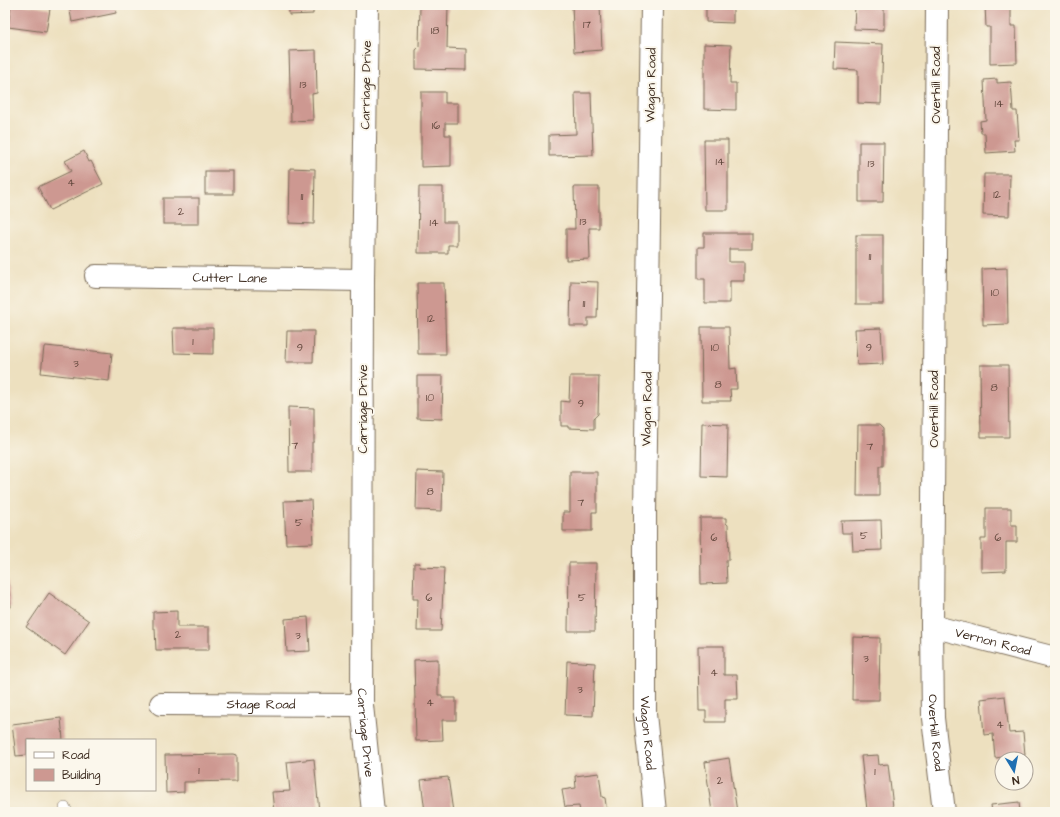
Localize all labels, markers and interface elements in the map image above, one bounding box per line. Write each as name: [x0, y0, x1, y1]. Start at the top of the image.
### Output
house number: 17: [583, 17, 591, 32]
house number: 18: [431, 23, 439, 38]
street label: Carriage Drive: [356, 40, 377, 130]
street label: Overhill Road: [927, 46, 945, 124]
street label: Wagon Road: [641, 47, 662, 122]
house number: 13: [299, 77, 307, 92]
house number: 14: [995, 96, 1004, 111]
house number: 16: [432, 118, 440, 133]
house number: 14: [716, 154, 725, 169]
house number: 13: [867, 156, 875, 171]
house number: 4: [67, 175, 75, 190]
house number: 12: [993, 187, 1002, 202]
house number: 11: [301, 189, 304, 204]
house number: 2: [178, 204, 185, 219]
house number: 13: [579, 214, 587, 229]
house number: 14: [430, 215, 439, 230]
house number: 11: [869, 249, 872, 264]
street label: Cutter Lane: [192, 268, 268, 288]
house number: 10: [991, 285, 999, 300]
house number: 11: [583, 296, 586, 311]
house number: 12: [427, 311, 436, 326]
house number: 1: [192, 334, 194, 349]
house number: 9: [297, 340, 303, 355]
house number: 10: [711, 340, 719, 355]
house number: 9: [866, 340, 872, 355]
house number: 3: [73, 356, 79, 371]
street label: Carriage Drive: [354, 364, 373, 454]
street label: Overhill Road: [925, 370, 943, 448]
street label: Wagon Road: [637, 371, 658, 446]
house number: 8: [714, 377, 722, 392]
house number: 8: [990, 380, 998, 395]
house number: 10: [426, 390, 434, 405]
house number: 9: [578, 396, 584, 411]
house number: 7: [292, 438, 299, 453]
house number: 7: [867, 439, 874, 454]
house number: 8: [426, 484, 434, 499]
house number: 7: [578, 495, 585, 510]
house number: 5: [295, 515, 303, 530]
house number: 5: [860, 528, 868, 543]
house number: 6: [711, 530, 718, 545]
house number: 6: [995, 530, 1002, 545]
house number: 6: [426, 590, 433, 605]
house number: 5: [578, 590, 586, 605]
street label: Vernon Road: [953, 623, 1033, 660]
house number: 2: [175, 627, 182, 642]
house number: 3: [295, 628, 301, 643]
house number: 3: [863, 651, 869, 666]
house number: 4: [710, 665, 718, 680]
house number: 3: [577, 682, 583, 697]
street label: Carriage Drive: [353, 688, 378, 778]
street label: Overhill Road: [924, 694, 948, 773]
street label: Stage Road: [226, 695, 296, 714]
house number: 4: [426, 695, 434, 710]
street label: Wagon Road: [635, 696, 660, 771]
house number: 4: [996, 717, 1004, 732]
legend: [26, 739, 156, 791]
text: Road: [62, 747, 90, 764]
north arrow: [994, 751, 1034, 791]
house number: 1: [198, 763, 200, 778]
house number: 1: [874, 764, 876, 779]
text: Building: [62, 767, 100, 785]
text: N: [1011, 772, 1020, 788]
house number: 2: [717, 773, 724, 788]

